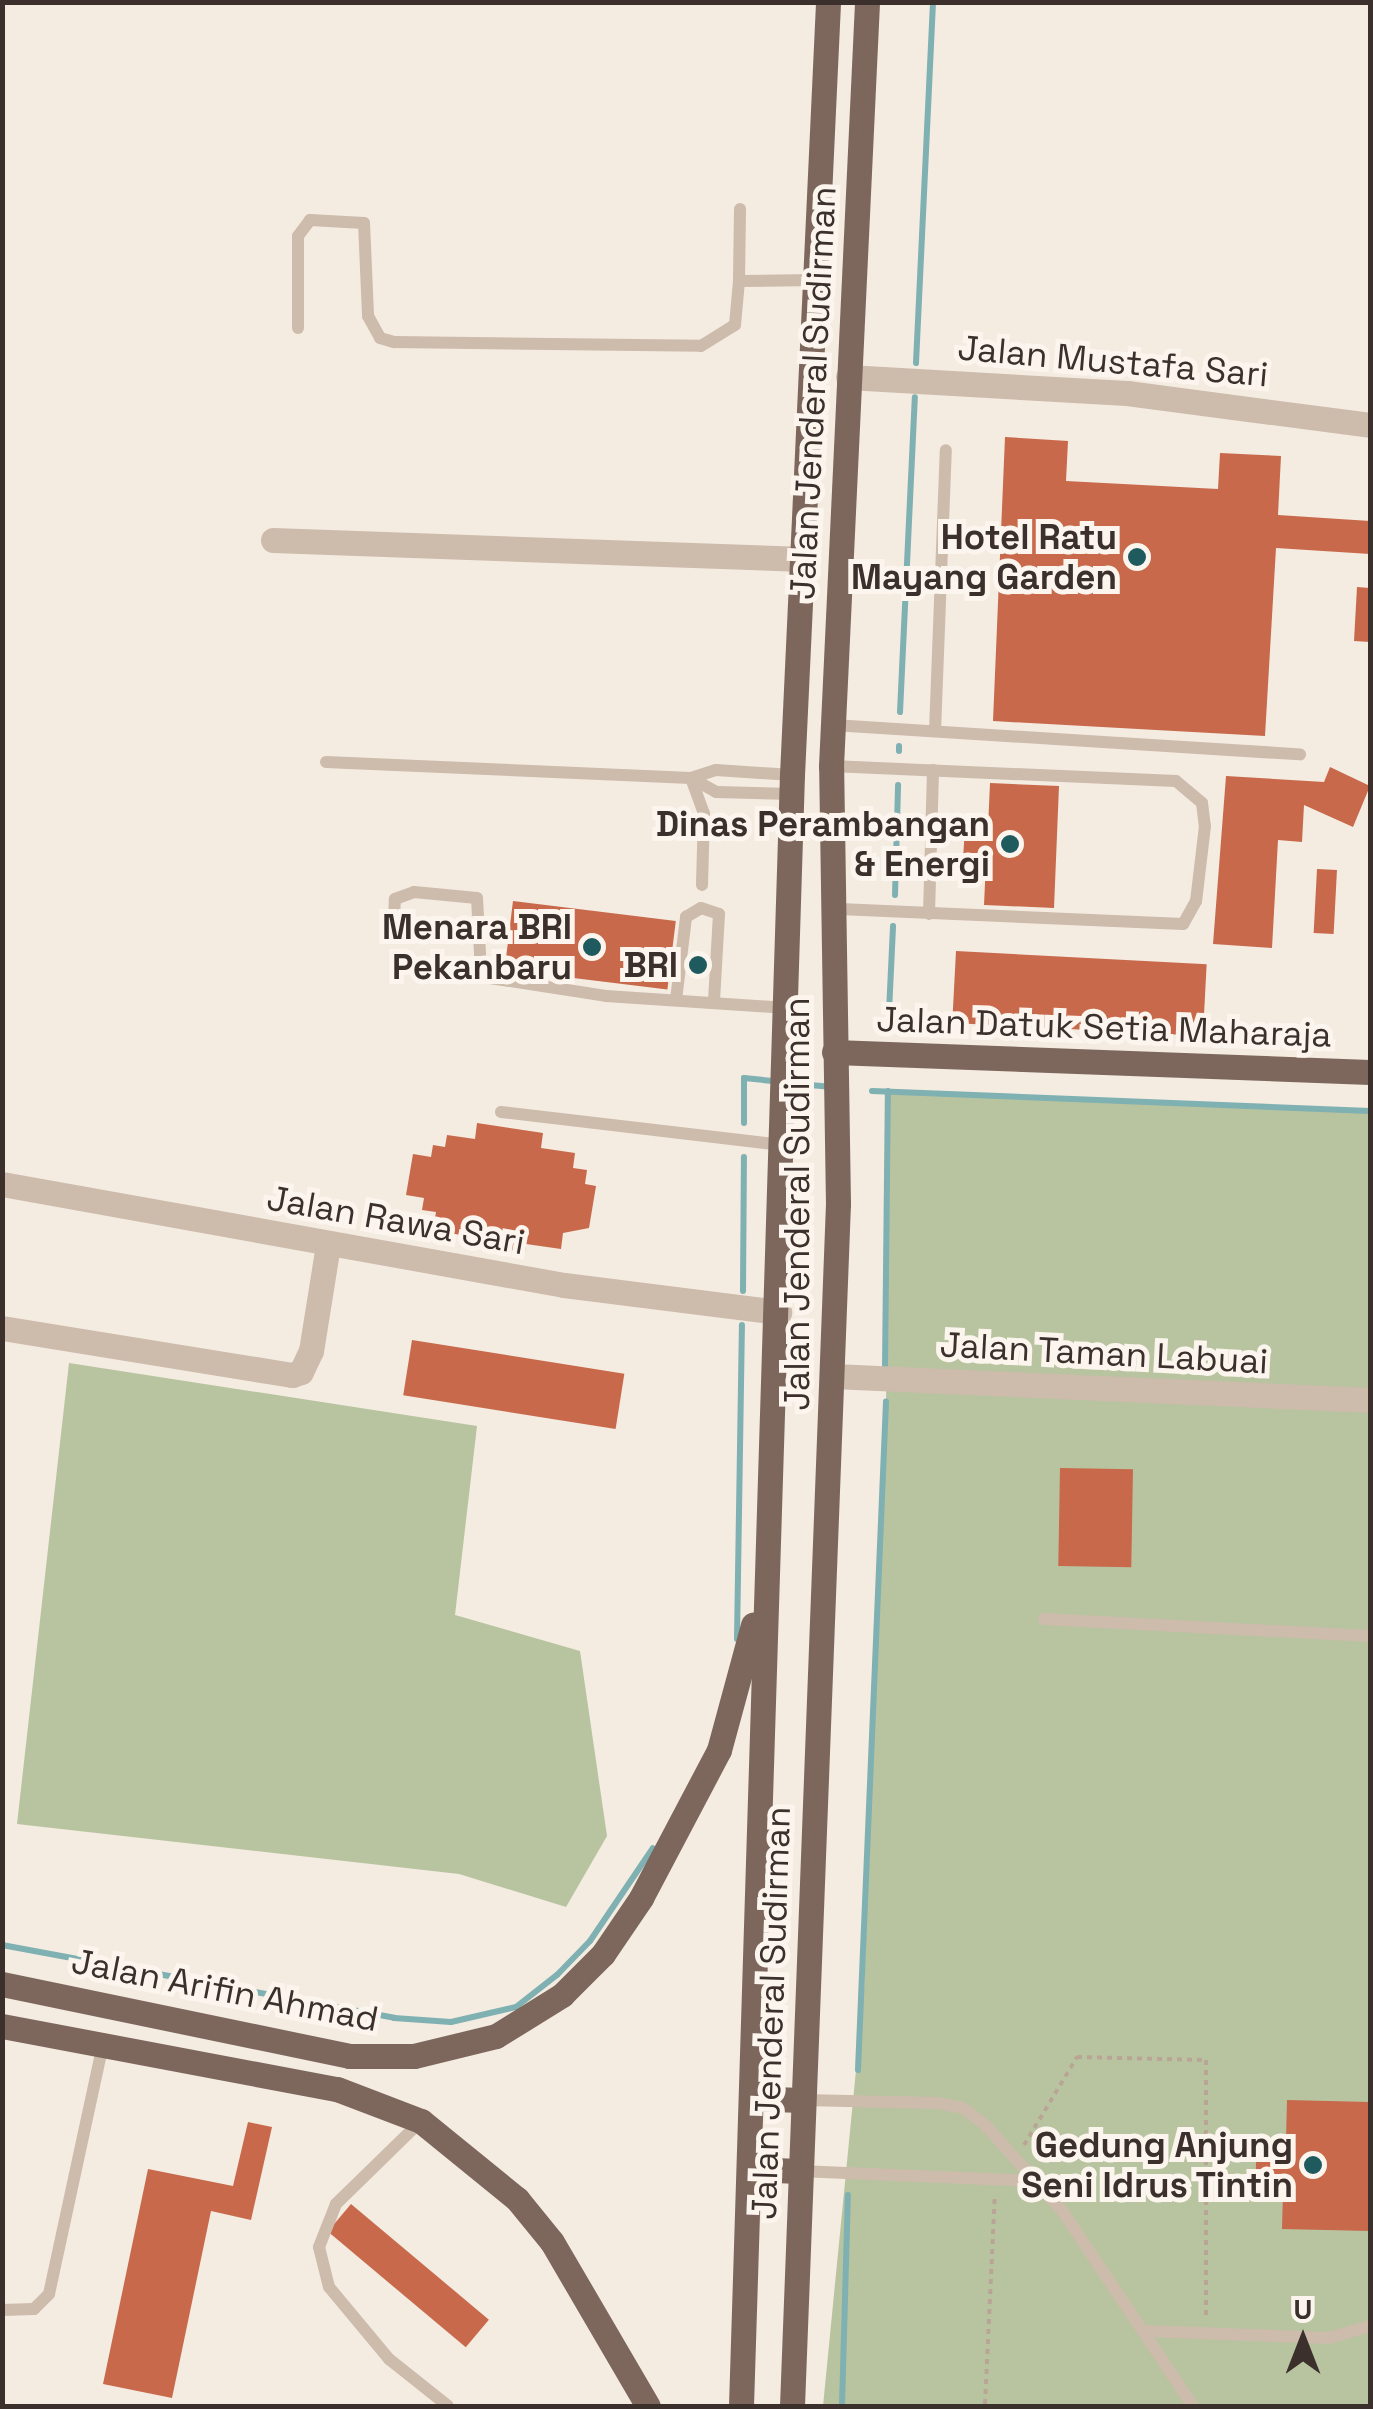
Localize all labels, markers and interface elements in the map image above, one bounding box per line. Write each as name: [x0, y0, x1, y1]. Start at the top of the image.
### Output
street label: Jalan Jenderal Sudirman: [781, 185, 845, 601]
street label: Jalan Mustafa Sari: [956, 327, 1270, 395]
place label: Hotel Ratu Mayang Garden: [851, 516, 1117, 598]
marker: Hotel Ratu Mayang Garden: [1126, 546, 1148, 568]
place label: Dinas Perambangan & Energi: [656, 803, 990, 885]
marker: Dinas Perambangan & Energi: [999, 833, 1021, 855]
place label: Menara BRI Pekanbaru: [382, 906, 572, 988]
marker: Menara BRI Pekanbaru: [581, 936, 603, 958]
place label: BRI: [623, 944, 678, 986]
marker: BRI: [687, 954, 709, 976]
street label: Jalan Jenderal Sudirman: [776, 997, 818, 1411]
street label: Jalan Datuk Setia Maharaja: [876, 998, 1332, 1056]
street label: Jalan Rawa Sari: [264, 1177, 528, 1263]
street label: Jalan Taman Labuai: [938, 1323, 1270, 1383]
street label: Jalan Jenderal Sudirman: [743, 1806, 799, 2220]
street label: Jalan Arifin Ahmad: [68, 1940, 382, 2040]
place label: Gedung Anjung Seni Idrus Tintin: [1020, 2124, 1293, 2206]
marker: Gedung Anjung Seni Idrus Tintin: [1302, 2154, 1324, 2176]
north arrow: [1253, 2289, 1353, 2389]
text: U: [1294, 2291, 1312, 2327]

